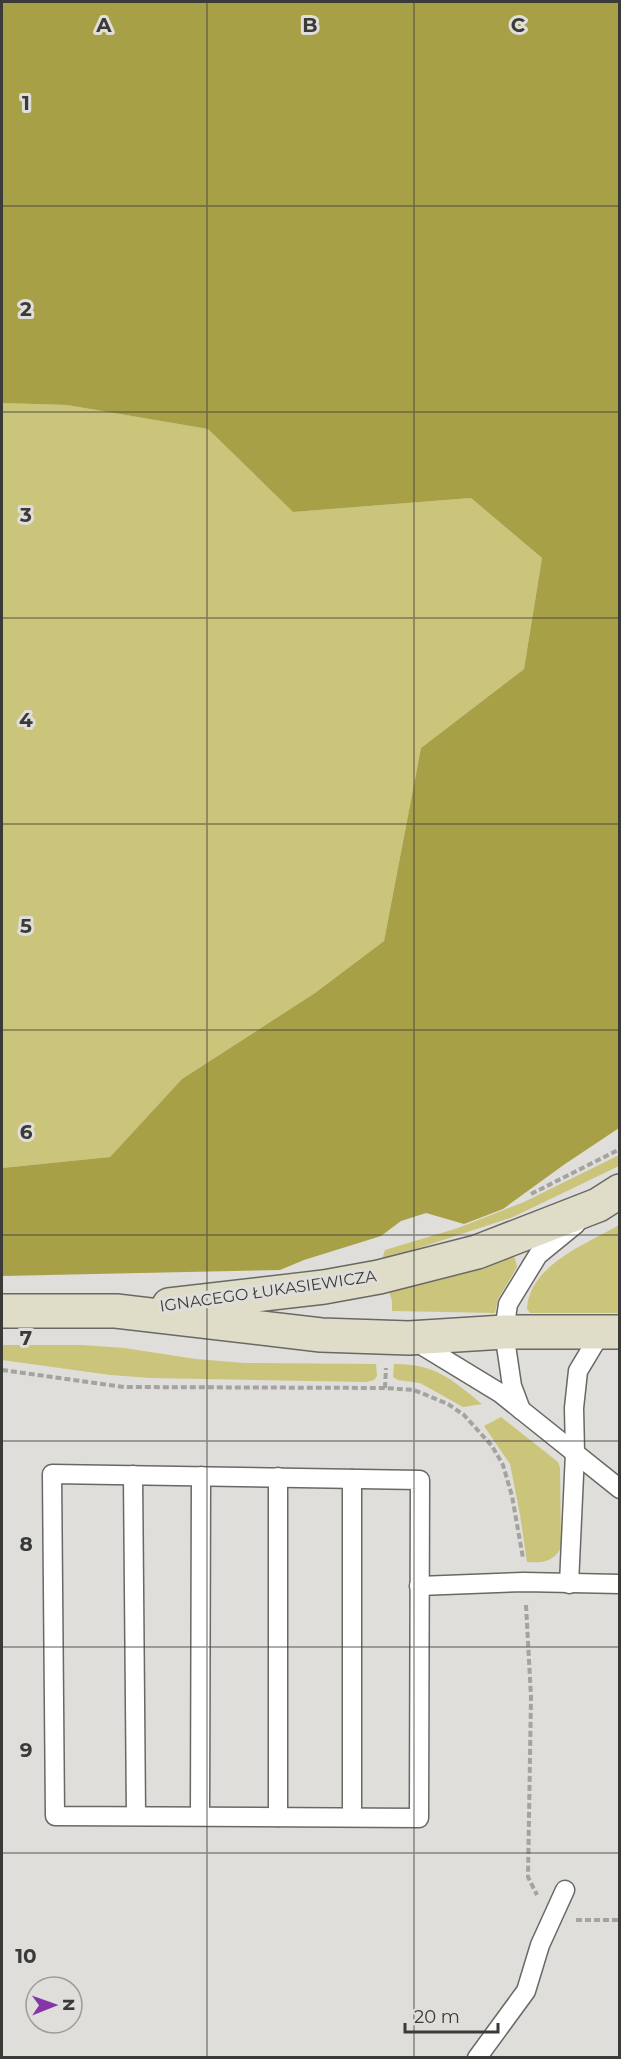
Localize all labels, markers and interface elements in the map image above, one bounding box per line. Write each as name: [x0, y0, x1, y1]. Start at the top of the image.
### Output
text: A: [95, 13, 112, 37]
text: B: [302, 13, 318, 37]
text: C: [511, 13, 526, 37]
text: 1: [22, 91, 30, 115]
text: 2: [20, 297, 32, 321]
text: 3: [19, 503, 32, 527]
text: 4: [19, 708, 33, 732]
text: 5: [20, 914, 32, 938]
text: 6: [20, 1120, 33, 1144]
street label: IGNACEGO ŁUKASIEWICZA: [158, 1266, 378, 1316]
text: 7: [20, 1326, 32, 1350]
text: 8: [19, 1532, 33, 1556]
text: 9: [20, 1738, 32, 1762]
text: 10: [15, 1944, 37, 1968]
north arrow: [24, 1975, 84, 2035]
scale bar: [405, 1996, 498, 2034]
text: N: [59, 1998, 78, 2011]
text: 20 m: [414, 2006, 460, 2028]

